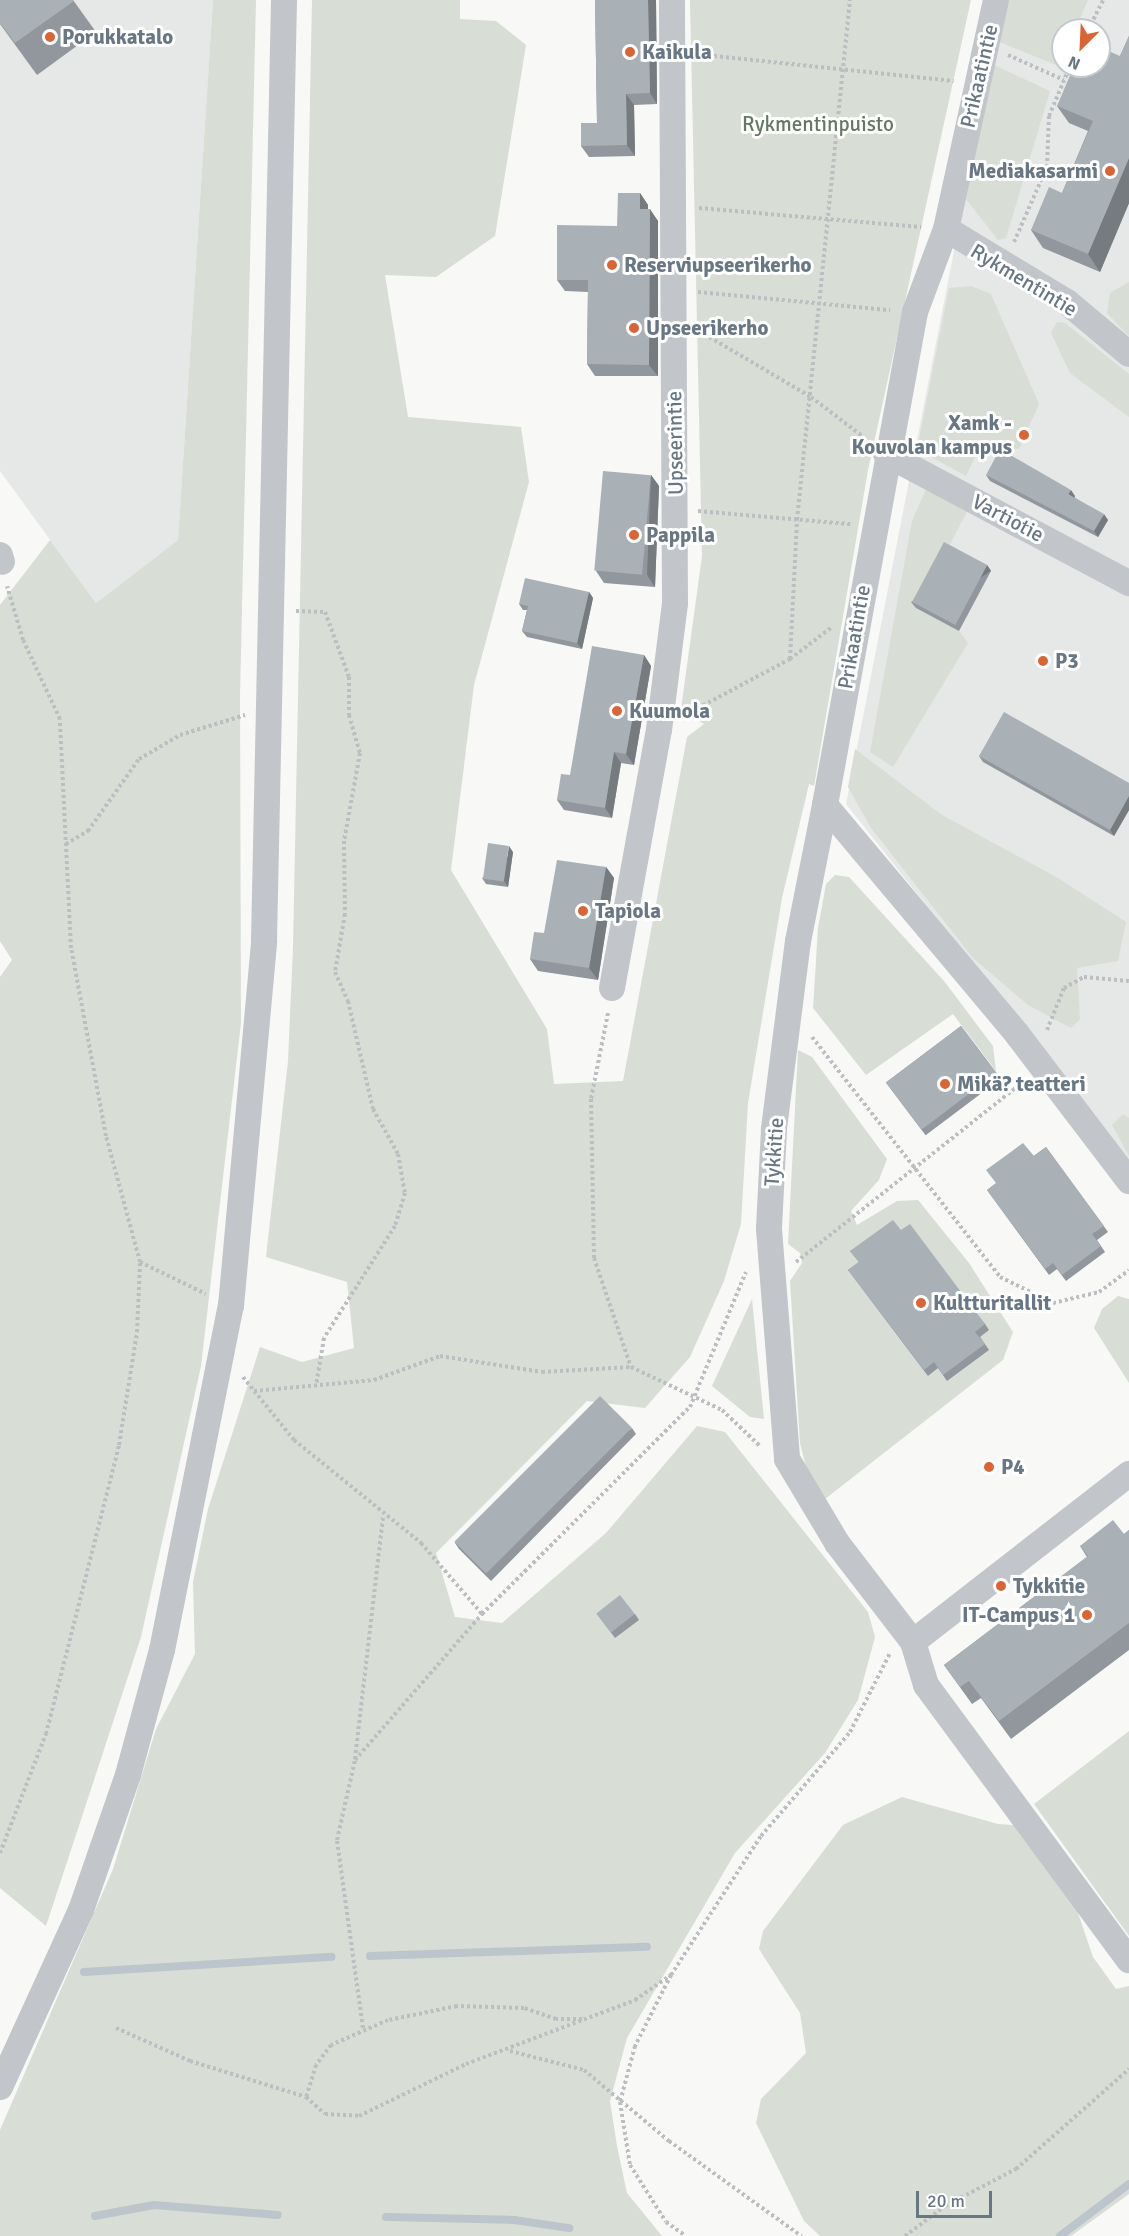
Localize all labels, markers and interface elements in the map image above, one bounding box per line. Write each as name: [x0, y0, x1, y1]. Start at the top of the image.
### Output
north arrow: [1051, 18, 1111, 78]
street label: Prikaatintie: [955, 22, 1003, 130]
place label: Porukkatalo: [62, 24, 173, 50]
marker: Porukkatalo: [43, 30, 57, 44]
place label: Kaikula: [642, 39, 712, 65]
marker: Kaikula: [623, 45, 637, 59]
text: N: [1065, 51, 1084, 74]
park label: Rykmentinpuisto: [742, 111, 894, 137]
place label: Mediakasarmi: [968, 158, 1098, 184]
marker: Mediakasarmi: [1103, 164, 1117, 178]
street label: Rykmentintie: [966, 238, 1082, 322]
place label: Reserviupseerikerho: [624, 252, 811, 278]
marker: Reserviupseerikerho: [605, 258, 619, 272]
place label: Upseerikerho: [646, 315, 768, 341]
marker: Upseerikerho: [627, 321, 641, 335]
street label: Upseerintie: [661, 391, 689, 495]
place label: Xamk - Kouvolan kampus: [852, 410, 1012, 460]
marker: Xamk - Kouvolan kampus: [1017, 428, 1031, 442]
street label: Vartiotie: [968, 489, 1048, 547]
place label: Pappila: [646, 522, 715, 548]
marker: Pappila: [627, 528, 641, 542]
street label: Prikaatintie: [832, 583, 876, 691]
place label: P3: [1055, 648, 1079, 674]
marker: P3: [1036, 654, 1050, 668]
place label: Kuumola: [629, 698, 710, 724]
marker: Kuumola: [610, 704, 624, 718]
place label: Tapiola: [595, 898, 661, 924]
marker: Tapiola: [576, 904, 590, 918]
place label: Mikä? teatteri: [957, 1071, 1086, 1097]
marker: Mikä? teatteri: [938, 1077, 952, 1091]
street label: Tykkitie: [759, 1117, 789, 1187]
place label: Kultturitallit: [933, 1290, 1051, 1316]
marker: Kultturitallit: [914, 1296, 928, 1310]
place label: P4: [1001, 1454, 1025, 1480]
marker: P4: [982, 1460, 996, 1474]
place label: Tykkitie: [1013, 1573, 1085, 1599]
marker: Tykkitie: [994, 1579, 1008, 1593]
place label: IT-Campus 1: [962, 1602, 1075, 1628]
marker: IT-Campus 1: [1080, 1608, 1094, 1622]
scale bar: [919, 2179, 996, 2217]
text: 20 m: [927, 2190, 965, 2212]

